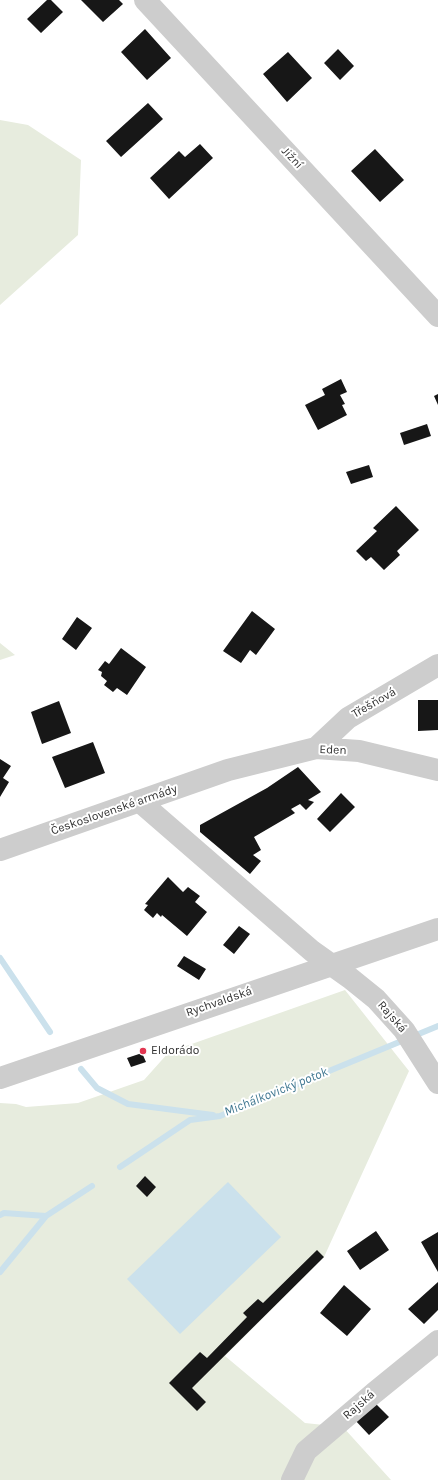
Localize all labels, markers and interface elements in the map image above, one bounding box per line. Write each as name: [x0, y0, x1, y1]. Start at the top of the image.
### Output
street label: Jižní: [278, 144, 306, 172]
street label: Třešňová: [349, 685, 399, 721]
street label: Eden: [319, 742, 347, 758]
street label: Československé armády: [49, 782, 179, 838]
street label: Rychvaldská: [184, 984, 254, 1020]
street label: Rajská: [374, 998, 410, 1036]
place label: Eldorádo: [151, 1044, 199, 1058]
marker: Eldorádo: [138, 1046, 148, 1056]
water label: Michálkovický potok: [222, 1064, 330, 1120]
street label: Rajská: [340, 1387, 378, 1423]

